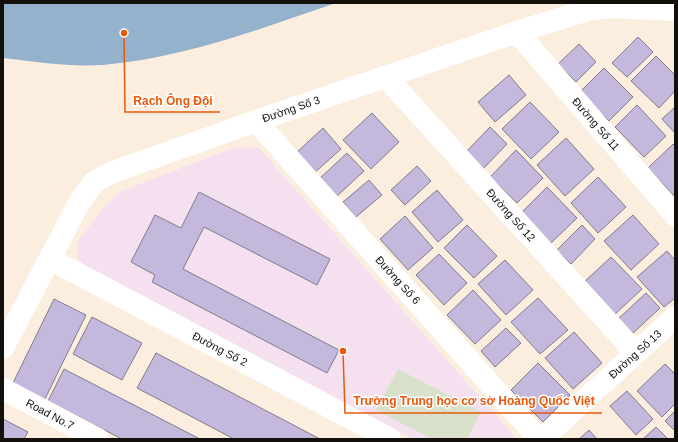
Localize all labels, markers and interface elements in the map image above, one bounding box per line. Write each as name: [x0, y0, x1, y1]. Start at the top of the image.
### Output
callout: Rạch Ông Đội: [125, 88, 220, 112]
text: Rạch Ông Đội: [133, 93, 213, 108]
street label: Đường Số 3: [260, 93, 322, 125]
street label: Đường Số 11: [570, 95, 622, 153]
street label: Đường Số 12: [484, 186, 538, 244]
street label: Đường Số 6: [373, 254, 423, 306]
street label: Đường Số 13: [606, 327, 664, 381]
street label: Đường Số 2: [190, 330, 250, 368]
callout: Trường Trung học cơ sở Hoàng Quốc Việt: [345, 389, 602, 413]
text: Trường Trung học cơ sở Hoàng Quốc Việt: [353, 394, 595, 408]
street label: Road No.7: [24, 396, 76, 432]

